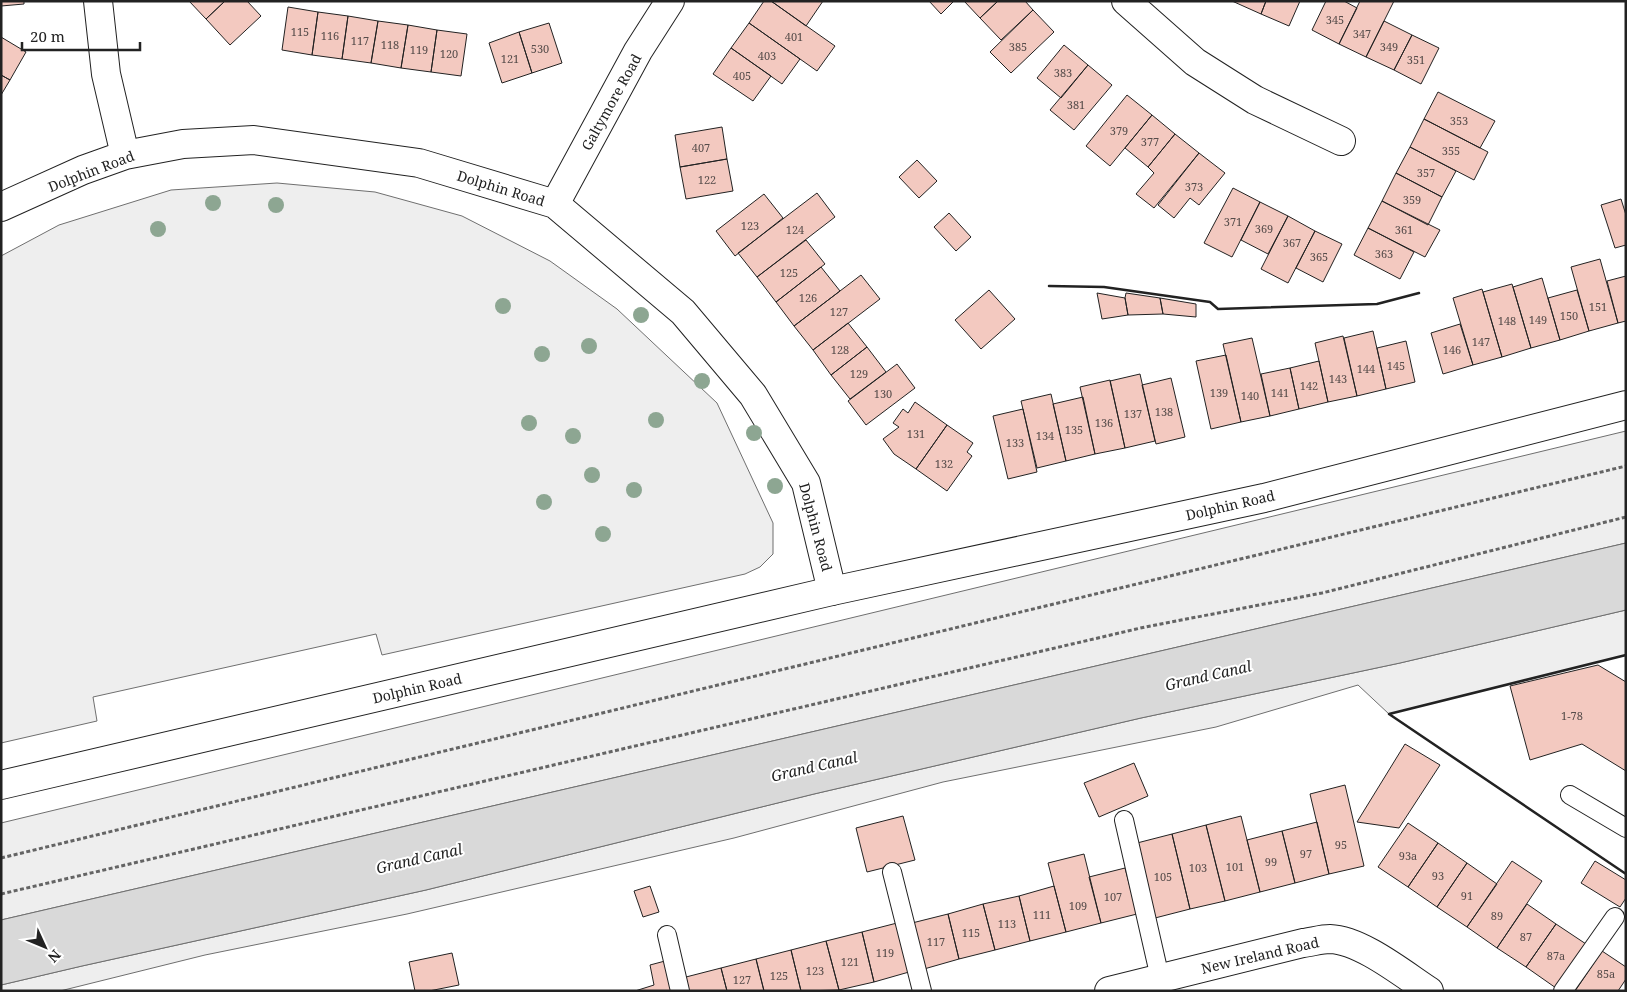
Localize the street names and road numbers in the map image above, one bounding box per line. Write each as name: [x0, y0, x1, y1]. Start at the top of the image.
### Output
street label: Galtymore Road: [577, 50, 646, 154]
street label: Dolphin Road: [45, 146, 137, 196]
street label: Dolphin Road: [455, 166, 548, 210]
street label: Dolphin Road: [795, 481, 837, 574]
street label: Dolphin Road: [1184, 485, 1277, 524]
street label: Dolphin Road: [371, 668, 464, 707]
street label: New Ireland Road: [1199, 932, 1321, 978]

